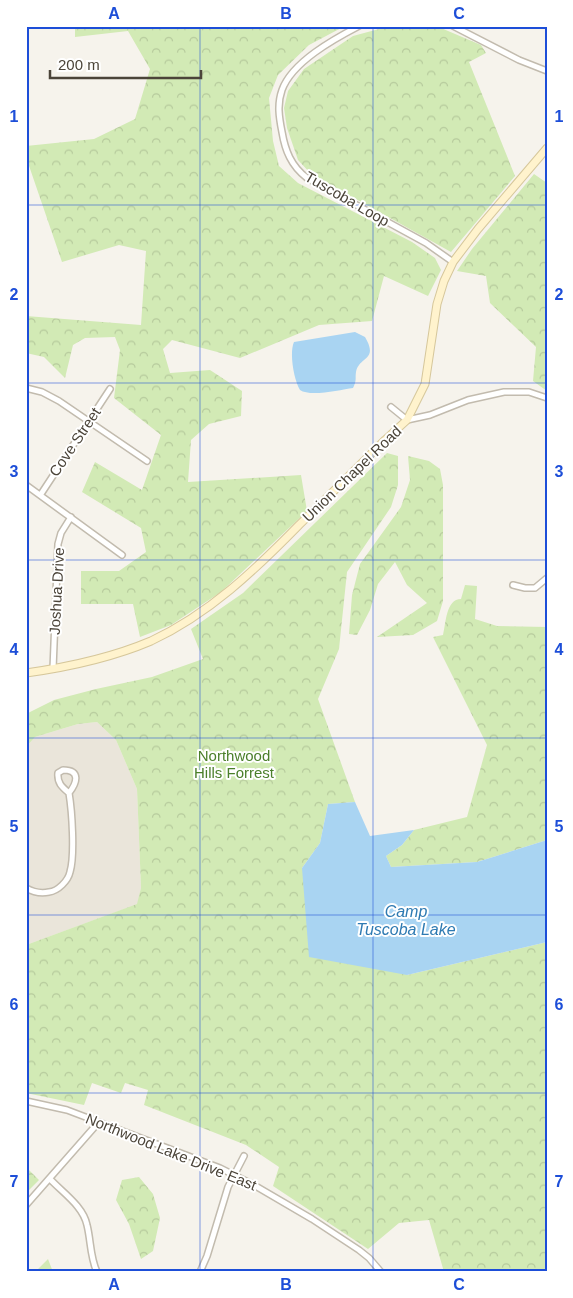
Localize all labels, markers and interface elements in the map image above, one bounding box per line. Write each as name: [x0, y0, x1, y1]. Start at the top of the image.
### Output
text: A: [108, 5, 120, 22]
text: B: [280, 5, 292, 22]
text: C: [453, 5, 465, 22]
scale bar: [50, 48, 201, 80]
text: 200 m: [58, 56, 100, 73]
text: 1: [10, 108, 19, 125]
text: 1: [555, 108, 564, 125]
street label: Tuscoba Loop: [302, 168, 392, 230]
text: 2: [10, 286, 19, 303]
text: 2: [555, 286, 564, 303]
street label: Cove Street: [45, 403, 104, 479]
street label: Union Chapel Road: [299, 422, 405, 525]
text: 3: [10, 463, 19, 480]
text: 3: [555, 463, 564, 480]
street label: Joshua Drive: [46, 547, 67, 635]
text: 4: [10, 641, 19, 658]
text: 4: [555, 641, 564, 658]
park label: Northwood Hills Forrest: [194, 747, 275, 781]
text: 5: [10, 818, 19, 835]
text: 5: [555, 818, 564, 835]
water label: Camp Tuscoba Lake: [356, 903, 456, 938]
text: 6: [10, 996, 19, 1013]
text: 6: [555, 996, 564, 1013]
street label: Northwood Lake Drive East: [83, 1109, 260, 1194]
text: 7: [10, 1173, 19, 1190]
text: 7: [555, 1173, 564, 1190]
text: A: [108, 1276, 120, 1293]
text: B: [280, 1276, 292, 1293]
text: C: [453, 1276, 465, 1293]

